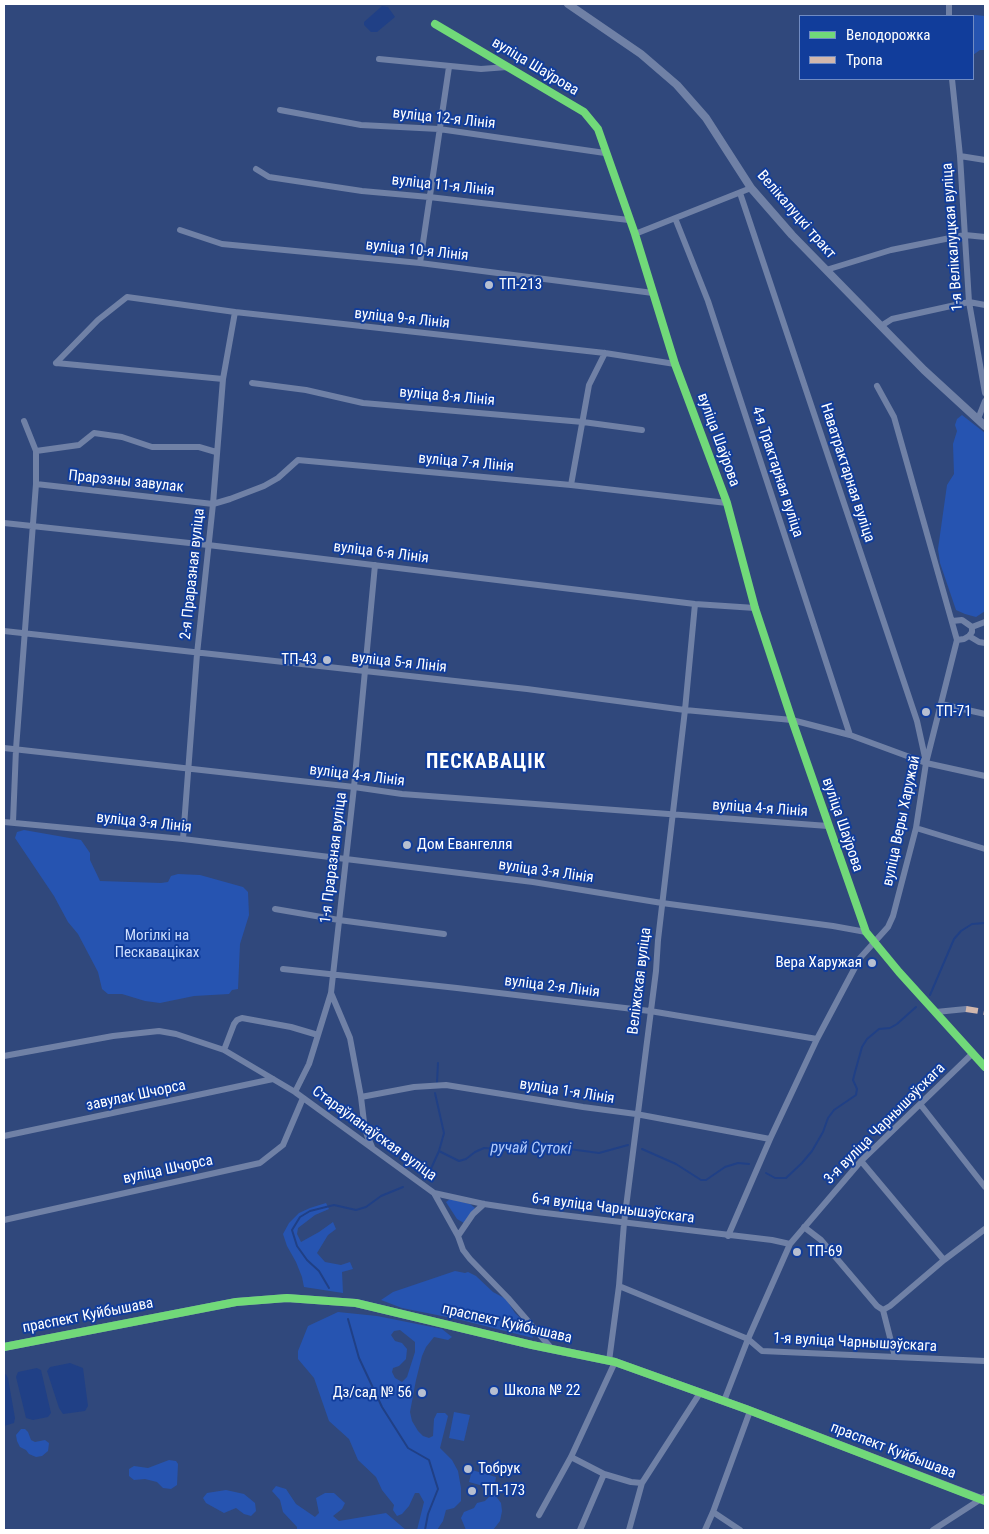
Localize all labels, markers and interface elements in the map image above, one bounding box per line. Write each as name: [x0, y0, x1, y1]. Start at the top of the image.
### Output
legend: [799, 15, 974, 80]
text: Велодорожка: [846, 26, 931, 44]
street label: вуліца Шаўрова: [488, 34, 582, 100]
text: Тропа: [846, 51, 883, 69]
street label: вуліца 12-я Лінія: [392, 105, 496, 133]
street label: 1-я Велікалуцкая вуліца: [939, 162, 967, 312]
street label: Велікалуцкі тракт: [753, 167, 839, 263]
street label: вуліца 11-я Лінія: [391, 172, 495, 200]
street label: вуліца 10-я Лінія: [365, 237, 469, 265]
place label: ТП-213: [499, 276, 542, 294]
marker: ТП-213: [483, 279, 495, 291]
street label: вуліца 9-я Лінія: [353, 305, 451, 333]
street label: вуліца 8-я Лінія: [398, 384, 496, 410]
street label: вуліца Шаўрова: [693, 391, 743, 489]
street label: Наватрактарная вуліца: [816, 401, 878, 545]
street label: 4-я Трактарная вуліца: [747, 404, 807, 540]
street label: вуліца 7-я Лінія: [417, 450, 515, 476]
street label: Прарэзны завулак: [68, 467, 184, 497]
street label: 2-я Праразная вуліца: [177, 507, 209, 641]
street label: вуліца 6-я Лінія: [332, 538, 430, 568]
street label: вуліца 5-я Лінія: [350, 649, 448, 677]
place label: ТП-43: [281, 651, 317, 669]
marker: ТП-43: [321, 654, 333, 666]
place label: ТП-71: [936, 703, 972, 721]
marker: ТП-71: [920, 706, 932, 718]
district label: ПЕСКАВАЦІК: [425, 751, 547, 775]
street label: вуліца Веры Харужай: [879, 754, 925, 888]
street label: вуліца 4-я Лінія: [308, 761, 406, 791]
street label: вуліца Шаўрова: [818, 776, 866, 874]
street label: 1-я Праразная вуліца: [317, 791, 351, 925]
street label: вуліца 4-я Лінія: [712, 797, 808, 821]
street label: вуліца 3-я Лінія: [95, 809, 193, 837]
place label: Дом Евангелля: [417, 836, 512, 854]
marker: Дом Евангелля: [401, 839, 413, 851]
street label: вуліца 3-я Лінія: [497, 856, 595, 888]
street label: Веліжская вуліца: [625, 926, 655, 1036]
park label: Могілкі на Пескаваціках: [115, 927, 199, 962]
place label: Вера Харужая: [775, 954, 862, 972]
marker: Вера Харужая: [866, 957, 878, 969]
street label: вуліца 2-я Лінія: [503, 972, 601, 1002]
street label: 3-я вуліца Чарнышэўскага: [821, 1060, 949, 1188]
street label: вуліца 1-я Лінія: [518, 1076, 616, 1108]
street label: завулак Шчорса: [85, 1077, 187, 1115]
street label: Стараўланаўская вуліца: [308, 1083, 440, 1185]
water label: ручай Сутокі: [490, 1139, 572, 1159]
street label: вуліца Шчорса: [121, 1152, 215, 1188]
street label: 6-я вуліца Чарнышэўскага: [530, 1190, 696, 1228]
place label: ТП-69: [807, 1243, 843, 1261]
marker: ТП-69: [791, 1246, 803, 1258]
street label: праспект Куйбышава: [21, 1294, 155, 1338]
street label: праспект Куйбышава: [440, 1300, 574, 1348]
street label: 1-я вуліца Чарнышэўскага: [773, 1330, 937, 1356]
place label: Школа № 22: [504, 1382, 581, 1400]
place label: Дз/сад № 56: [333, 1384, 412, 1402]
marker: Школа № 22: [488, 1385, 500, 1397]
marker: Дз/сад № 56: [416, 1387, 428, 1399]
street label: праспект Куйбышава: [828, 1419, 958, 1483]
place label: Тобрук: [478, 1460, 521, 1478]
marker: Тобрук: [462, 1463, 474, 1475]
place label: ТП-173: [482, 1482, 525, 1500]
marker: ТП-173: [466, 1485, 478, 1497]

